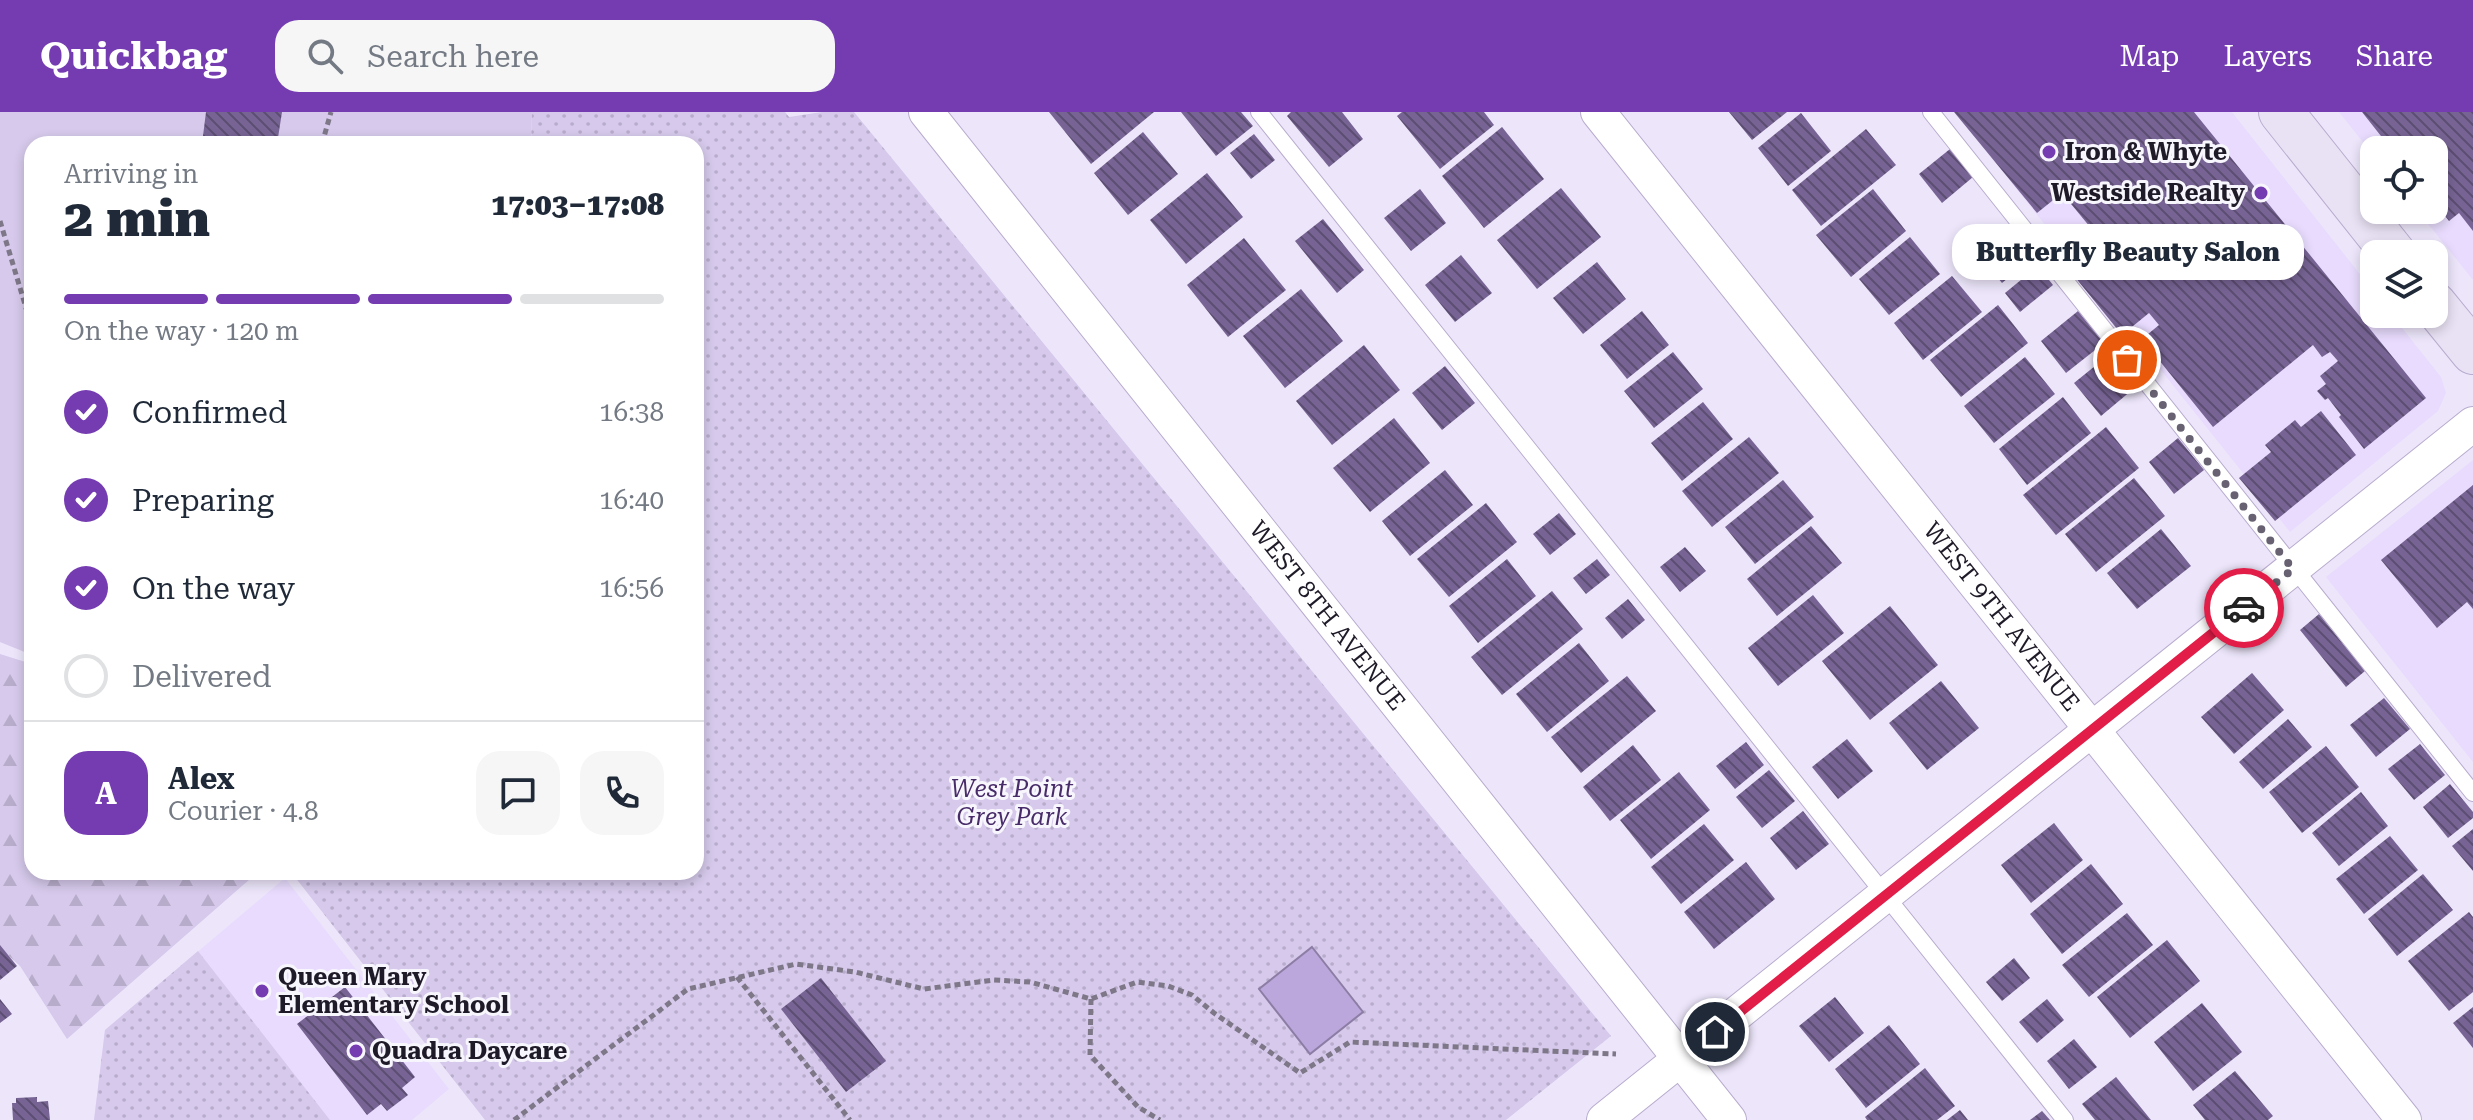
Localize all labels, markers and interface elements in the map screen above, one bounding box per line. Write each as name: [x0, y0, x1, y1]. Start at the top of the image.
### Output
search box: [275, 20, 835, 92]
text: Quickbag: [40, 34, 227, 78]
icon: search: [303, 34, 347, 78]
text: Search here: [367, 39, 539, 74]
text: Map: [2120, 40, 2179, 73]
text: Layers: [2223, 40, 2312, 73]
text: Share: [2356, 40, 2433, 73]
map controls: [2360, 136, 2448, 328]
button: locate: [2360, 136, 2448, 224]
place label: Iron & Whyte: [2065, 138, 2227, 166]
marker: Iron & Whyte: [2040, 143, 2058, 161]
text: Arriving in: [64, 159, 198, 189]
place label: Westside Realty: [2051, 179, 2246, 207]
marker: Westside Realty: [2252, 184, 2270, 202]
text: 17:03–17:08: [491, 187, 664, 222]
text: 2 min: [64, 188, 210, 249]
callout: Butterfly Beauty Salon: [1951, 224, 2303, 280]
text: Butterfly Beauty Salon: [1976, 237, 2280, 267]
button: layers: [2360, 240, 2448, 328]
text: On the way · 120 m: [64, 316, 299, 346]
pin: [2093, 326, 2161, 394]
icon: bag: [2105, 338, 2149, 382]
icon: check: [64, 390, 108, 434]
text: Confirmed: [132, 395, 287, 430]
text: 16:38: [599, 397, 664, 427]
icon: check: [64, 478, 108, 522]
text: Preparing: [132, 483, 274, 518]
text: 16:40: [599, 485, 664, 515]
street label: WEST 8TH AVENUE: [1244, 516, 1411, 716]
street label: WEST 9TH AVENUE: [1918, 517, 2085, 717]
icon: check: [64, 566, 108, 610]
courier: [2204, 568, 2284, 648]
text: On the way: [132, 571, 295, 606]
text: 16:56: [599, 573, 664, 603]
icon: car: [2222, 586, 2266, 630]
text: Delivered: [132, 659, 271, 694]
button: chat: [476, 751, 560, 835]
button: phone: [580, 751, 664, 835]
text: Alex: [168, 761, 235, 796]
park label: West Point Grey Park: [950, 775, 1074, 831]
text: A: [95, 776, 117, 811]
text: Courier · 4.8: [168, 796, 318, 826]
place label: Queen Mary Elementary School: [278, 963, 509, 1019]
marker: Queen Mary Elementary School: [253, 982, 271, 1000]
pin: [1681, 998, 1749, 1066]
icon: home: [1693, 1010, 1737, 1054]
place label: Quadra Daycare: [372, 1037, 567, 1065]
marker: Quadra Daycare: [347, 1042, 365, 1060]

